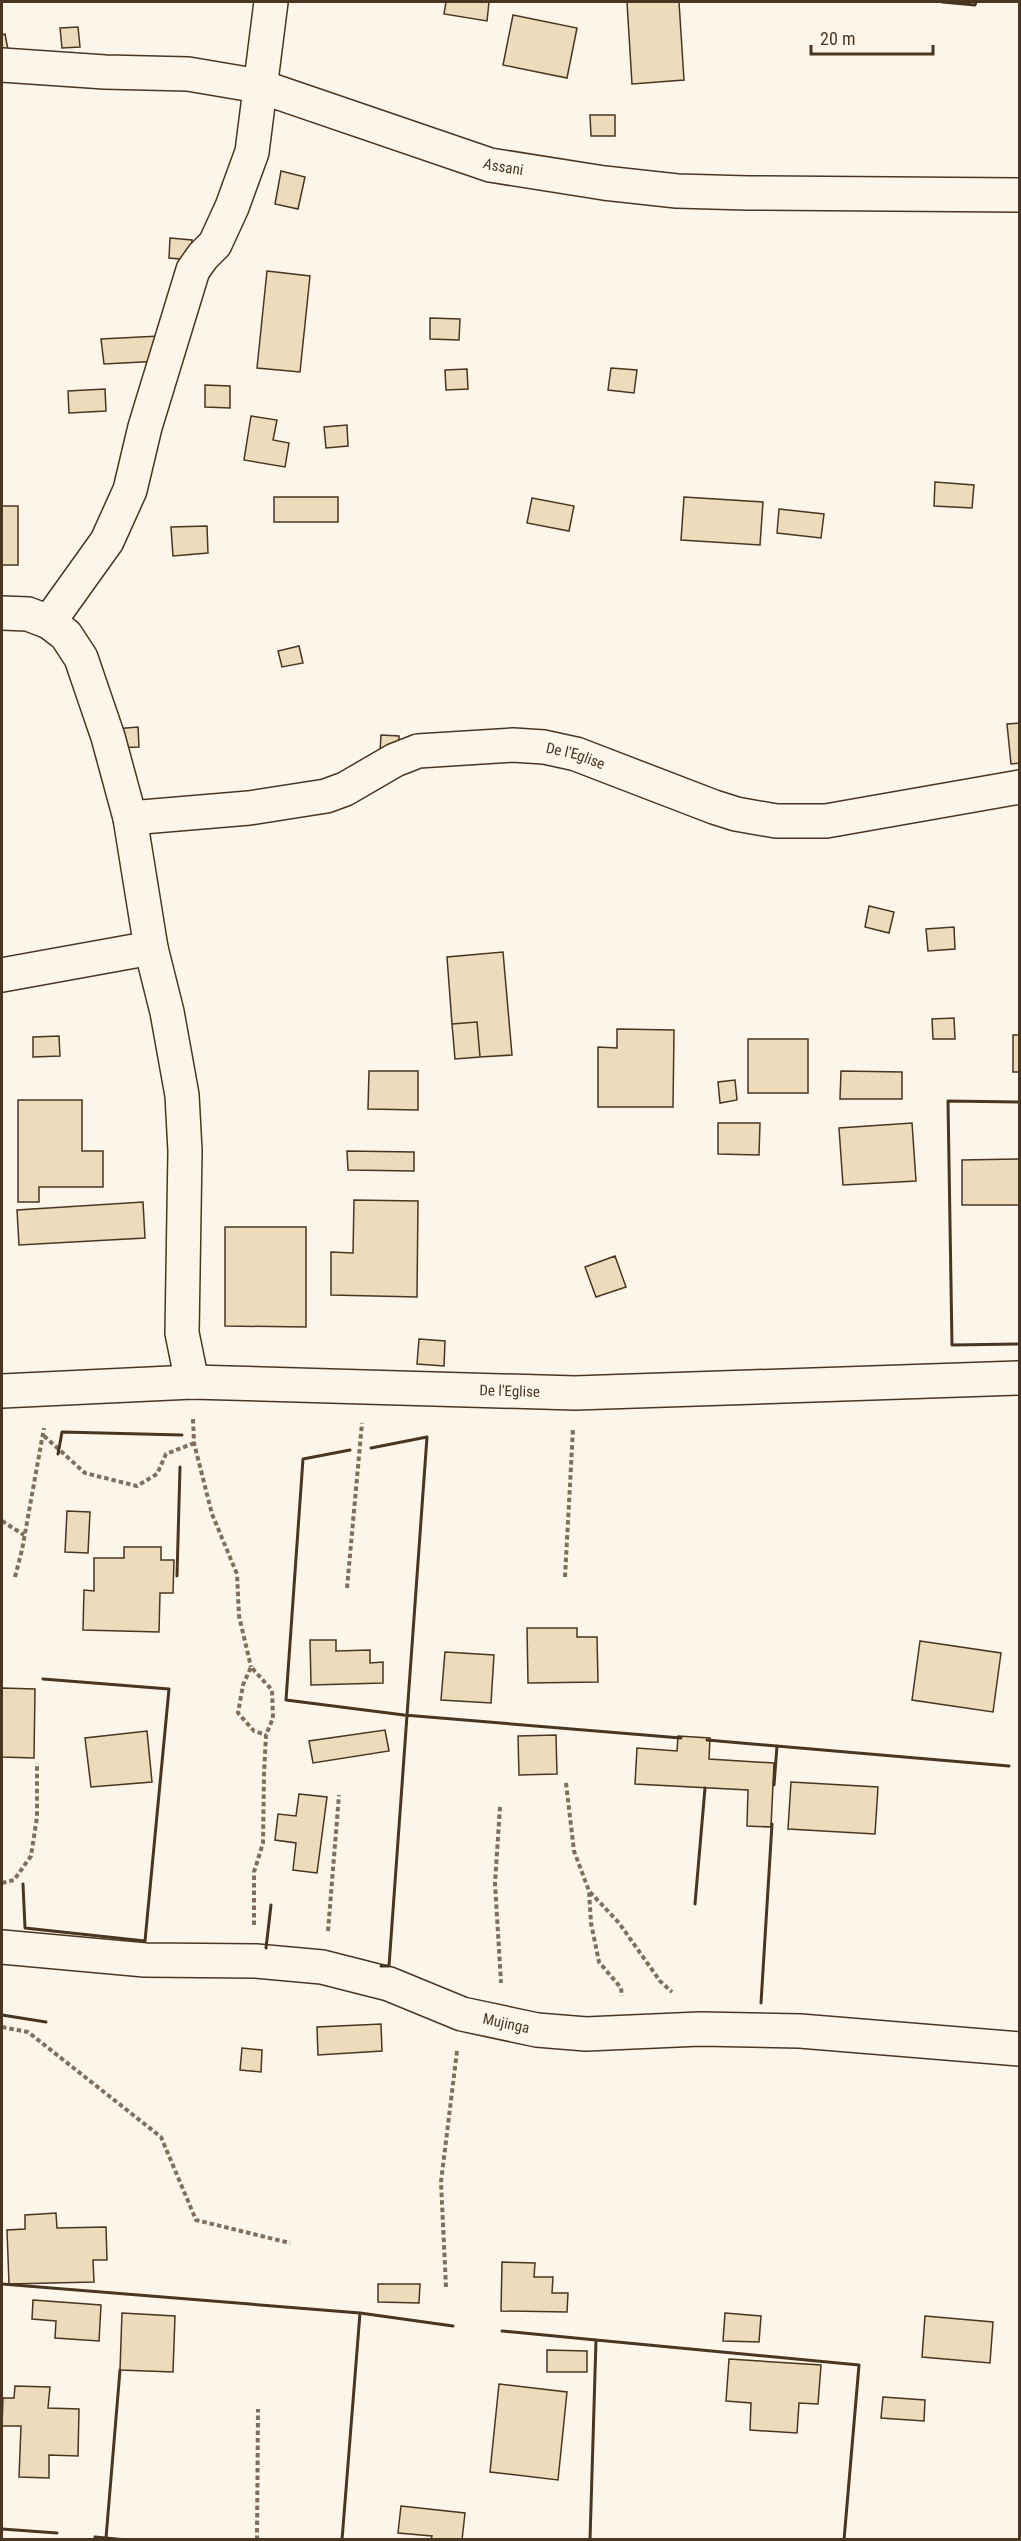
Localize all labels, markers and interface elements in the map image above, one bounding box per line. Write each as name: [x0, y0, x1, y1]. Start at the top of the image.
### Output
scale bar: [811, 18, 932, 56]
text: 20 m: [820, 28, 855, 49]
street label: Assani: [481, 154, 525, 179]
street label: De l'Eglise: [544, 739, 607, 773]
street label: De l'Eglise: [479, 1381, 540, 1401]
street label: Mujinga: [481, 2010, 531, 2037]

